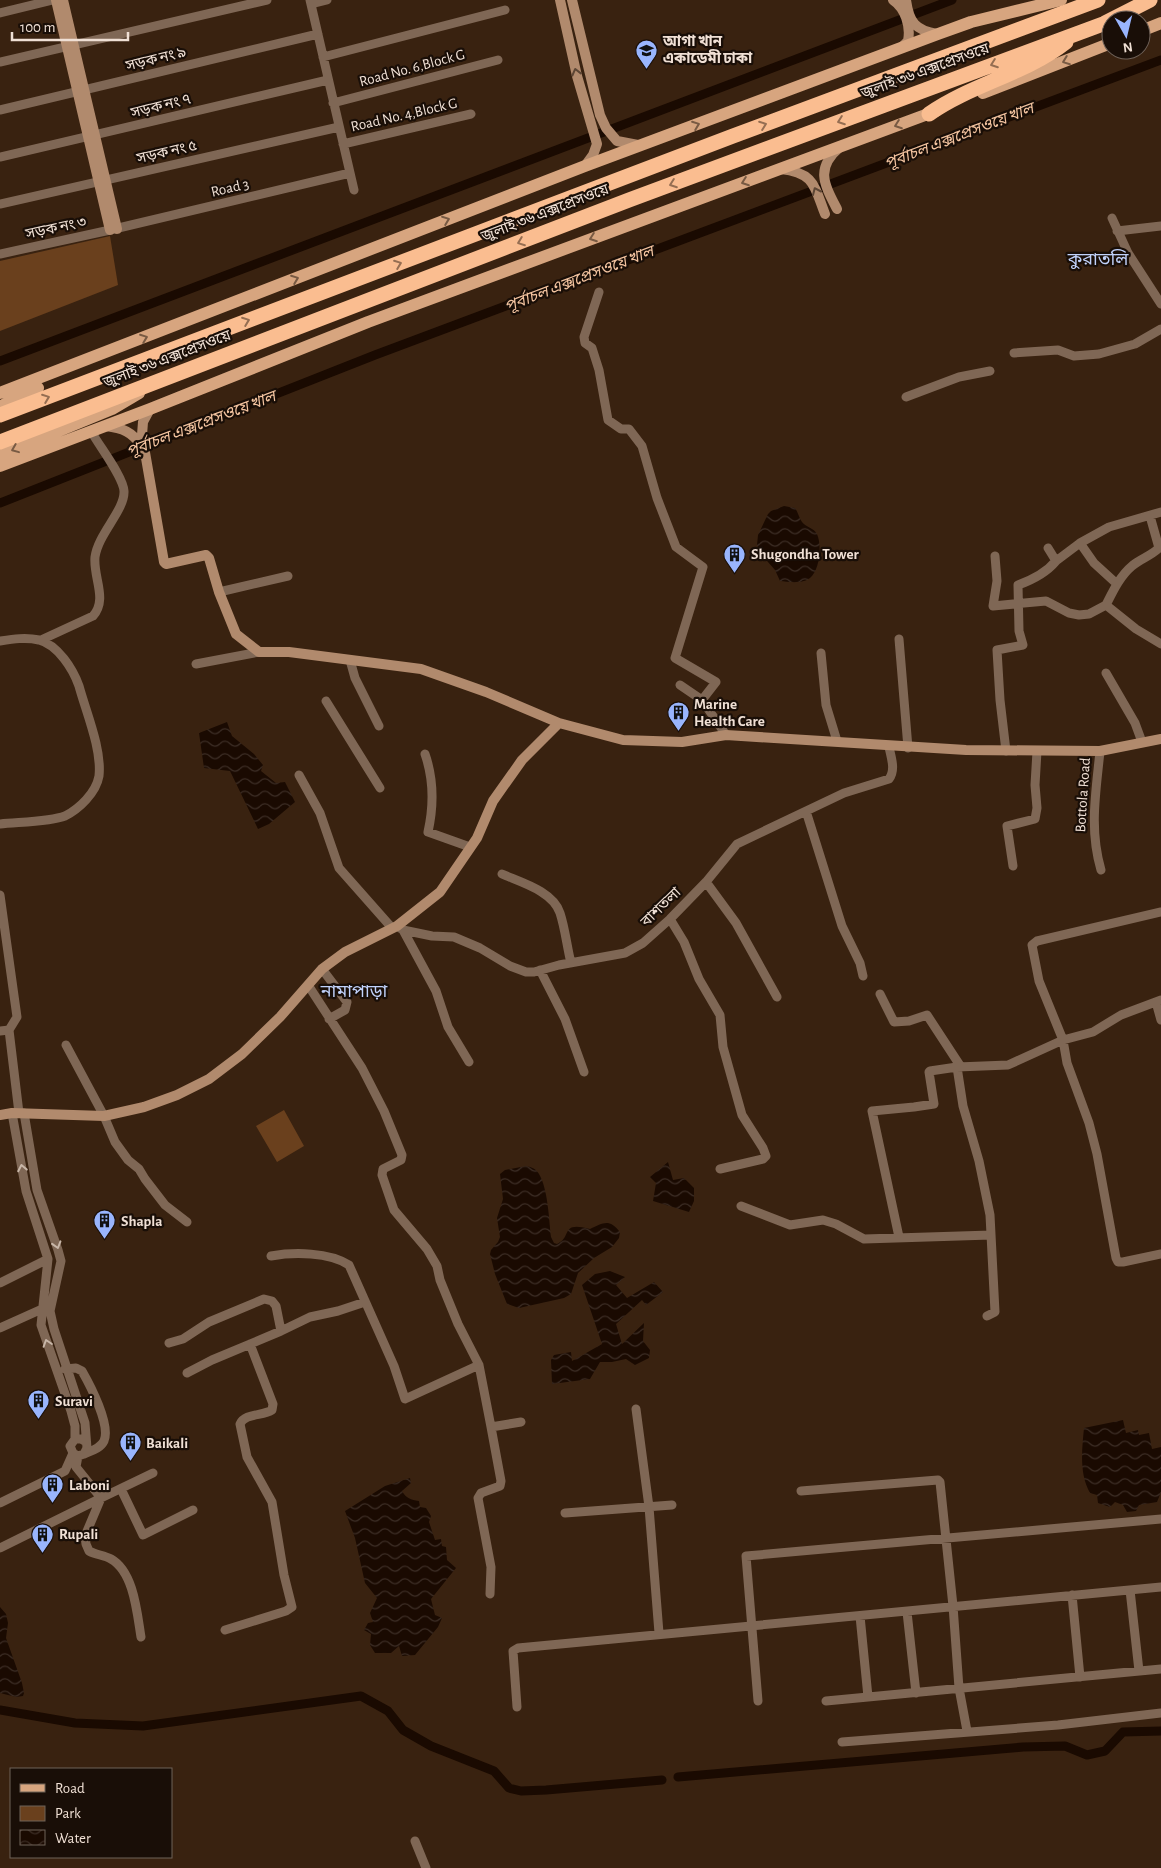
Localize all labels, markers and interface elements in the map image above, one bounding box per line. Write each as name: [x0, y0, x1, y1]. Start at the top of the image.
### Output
scale bar: [12, 10, 129, 42]
north arrow: [1101, 10, 1151, 60]
text: 100 m: [20, 20, 55, 35]
place label: আগা খান একাডেমী ঢাকা: [662, 34, 753, 66]
school or university icon: আগা খান একাডেমী ঢাকা: [635, 38, 659, 69]
text: N: [1122, 39, 1133, 54]
street label: জুলাই ৩৬ এক্সপ্রেসওয়ে: [858, 40, 992, 101]
street label: সড়ক নং ৯: [123, 44, 188, 74]
street label: Road No. 6,Block G: [358, 47, 466, 89]
one-way arrow: [1062, 55, 1070, 65]
one-way arrow: [990, 58, 998, 68]
one-way arrow: [572, 69, 582, 77]
street label: সড়ক নং ৭: [128, 91, 193, 121]
street label: Road No. 4,Block G: [349, 95, 459, 135]
water label: পূর্বাচল এক্সপ্রেসওয়ে খাল: [882, 97, 1039, 173]
one-way arrow: [837, 115, 846, 125]
one-way arrow: [894, 119, 902, 129]
one-way arrow: [692, 121, 700, 131]
one-way arrow: [758, 121, 767, 131]
street label: সড়ক নং ৫: [134, 138, 199, 166]
one-way arrow: [741, 175, 750, 186]
street label: Road 3: [210, 176, 250, 200]
one-way arrow: [669, 178, 677, 188]
street label: জুলাই ৩৬ এক্সপ্রেসওয়ে: [478, 181, 611, 245]
one-way arrow: [811, 187, 822, 196]
street label: সড়ক নং ৩: [23, 214, 88, 242]
one-way arrow: [442, 216, 450, 226]
one-way arrow: [589, 232, 598, 242]
one-way arrow: [517, 235, 526, 246]
water label: পূর্বাচল এক্সপ্রেসওয়ে খাল: [502, 240, 659, 316]
district label: কুরাতলি: [1067, 249, 1129, 270]
one-way arrow: [394, 259, 402, 269]
one-way arrow: [290, 275, 299, 286]
one-way arrow: [242, 317, 250, 327]
street label: জুলাই ৩৬ এক্সপ্রেসওয়ে: [100, 327, 233, 391]
one-way arrow: [139, 334, 148, 345]
water label: পূর্বাচল এক্সপ্রেসওয়ে খাল: [124, 385, 281, 461]
one-way arrow: [41, 394, 49, 404]
one-way arrow: [11, 443, 20, 453]
building icon: Shugondha Tower: [723, 542, 747, 573]
place label: Shugondha Tower: [751, 547, 859, 562]
place label: Marine Health Care: [694, 697, 765, 729]
building icon: Marine Health Care: [666, 701, 690, 732]
street label: Bottola Road: [1073, 757, 1093, 833]
street label: বাশতলা: [638, 884, 684, 930]
district label: নামাপাড়া: [320, 983, 388, 1001]
one-way arrow: [17, 1164, 27, 1173]
building icon: Shapla: [93, 1209, 117, 1240]
place label: Shapla: [121, 1214, 163, 1229]
one-way arrow: [51, 1240, 61, 1249]
one-way arrow: [43, 1339, 53, 1348]
building icon: Suravi: [27, 1389, 51, 1420]
place label: Suravi: [55, 1394, 93, 1409]
building icon: Baikali: [118, 1431, 142, 1462]
place label: Baikali: [146, 1436, 188, 1451]
building icon: Laboni: [41, 1473, 65, 1504]
place label: Laboni: [69, 1478, 110, 1493]
building icon: Rupali: [31, 1522, 55, 1553]
place label: Rupali: [59, 1527, 98, 1542]
legend: [10, 1768, 172, 1858]
text: Road: [55, 1781, 85, 1796]
text: Park: [55, 1806, 81, 1821]
text: Water: [55, 1831, 91, 1846]

